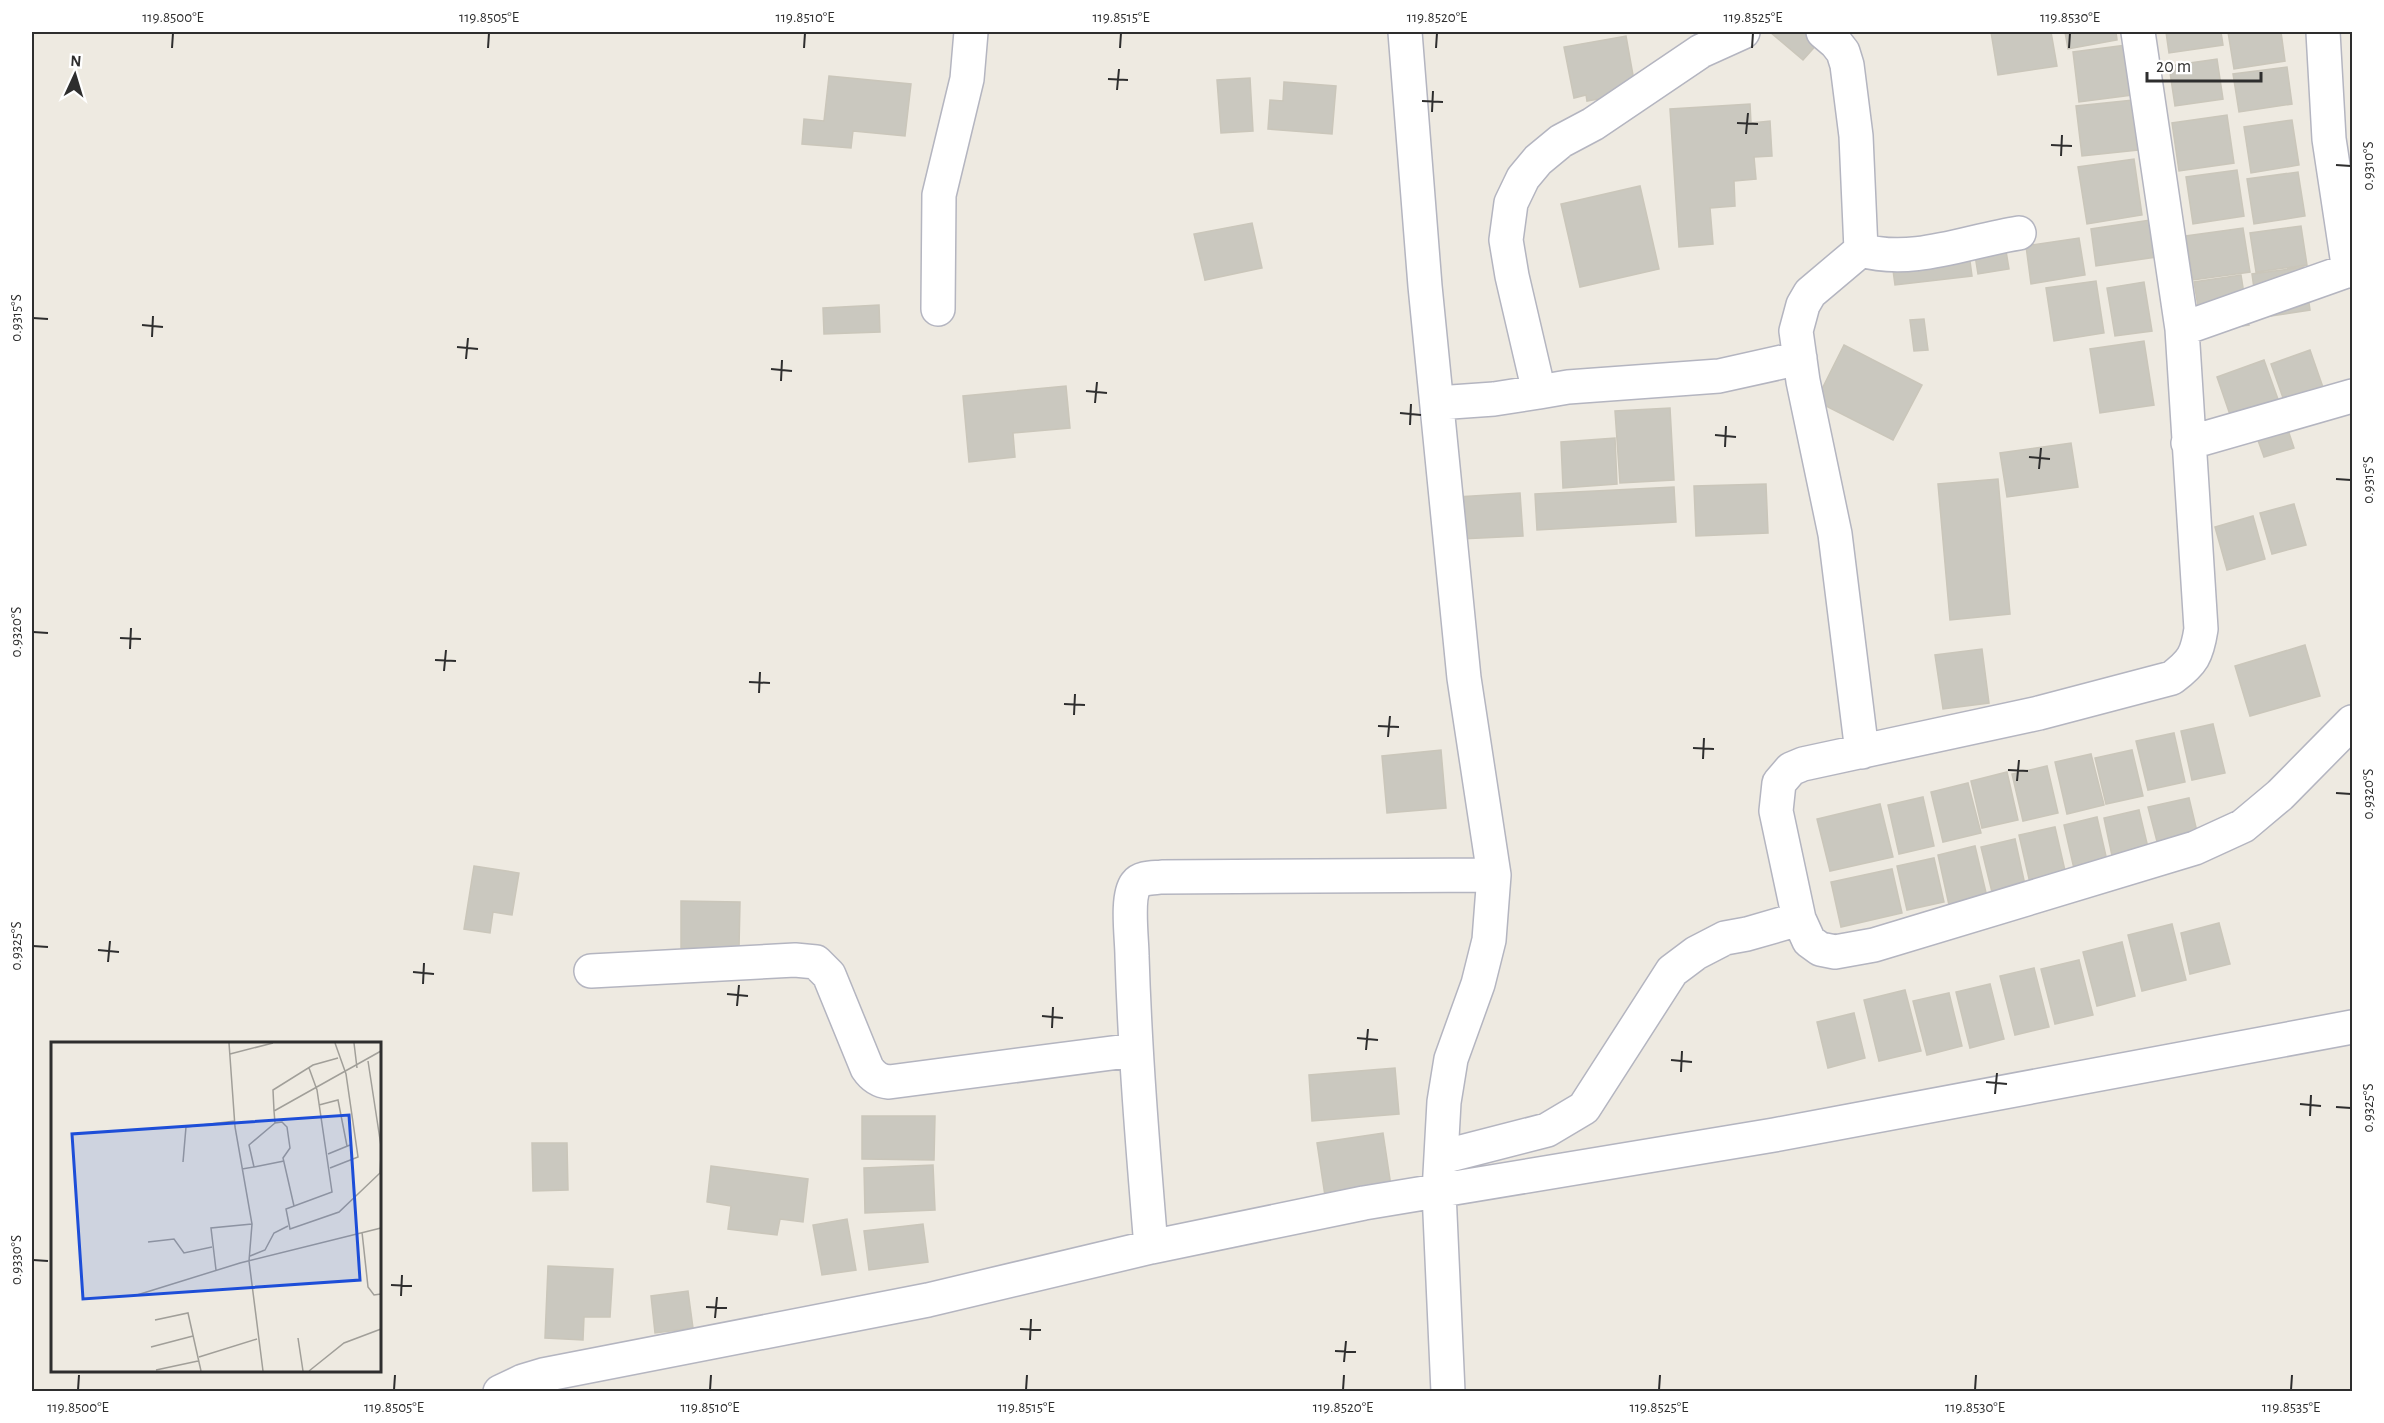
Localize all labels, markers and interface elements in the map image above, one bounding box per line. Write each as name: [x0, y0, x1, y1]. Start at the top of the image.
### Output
text: 119.8500°E: [142, 10, 204, 25]
text: 119.8505°E: [459, 10, 519, 25]
text: 119.8510°E: [776, 10, 834, 25]
text: 119.8515°E: [1092, 10, 1150, 25]
text: 119.8520°E: [1407, 10, 1467, 25]
text: 119.8525°E: [1724, 10, 1782, 25]
text: 119.8530°E: [2040, 10, 2100, 25]
north arrow: [45, 45, 105, 105]
scale bar: [2147, 45, 2261, 83]
text: N: [70, 53, 82, 69]
text: 20 m: [2156, 58, 2191, 76]
text: 0.9310°S: [2361, 141, 2376, 191]
text: 0.9315°S: [9, 294, 24, 342]
text: 0.9315°S: [2361, 456, 2376, 504]
text: 0.9320°S: [9, 607, 24, 657]
text: 0.9320°S: [2361, 769, 2376, 819]
text: 0.9325°S: [9, 921, 24, 971]
inset map: [51, 1042, 381, 1372]
text: 0.9325°S: [2361, 1083, 2376, 1133]
text: 0.9330°S: [9, 1235, 24, 1285]
text: 119.8500°E: [47, 1400, 109, 1415]
text: 119.8505°E: [364, 1400, 424, 1415]
text: 119.8510°E: [681, 1400, 739, 1415]
text: 119.8515°E: [997, 1400, 1055, 1415]
text: 119.8520°E: [1313, 1400, 1373, 1415]
text: 119.8525°E: [1630, 1400, 1688, 1415]
text: 119.8530°E: [1945, 1400, 2005, 1415]
text: 119.8535°E: [2262, 1400, 2320, 1415]

